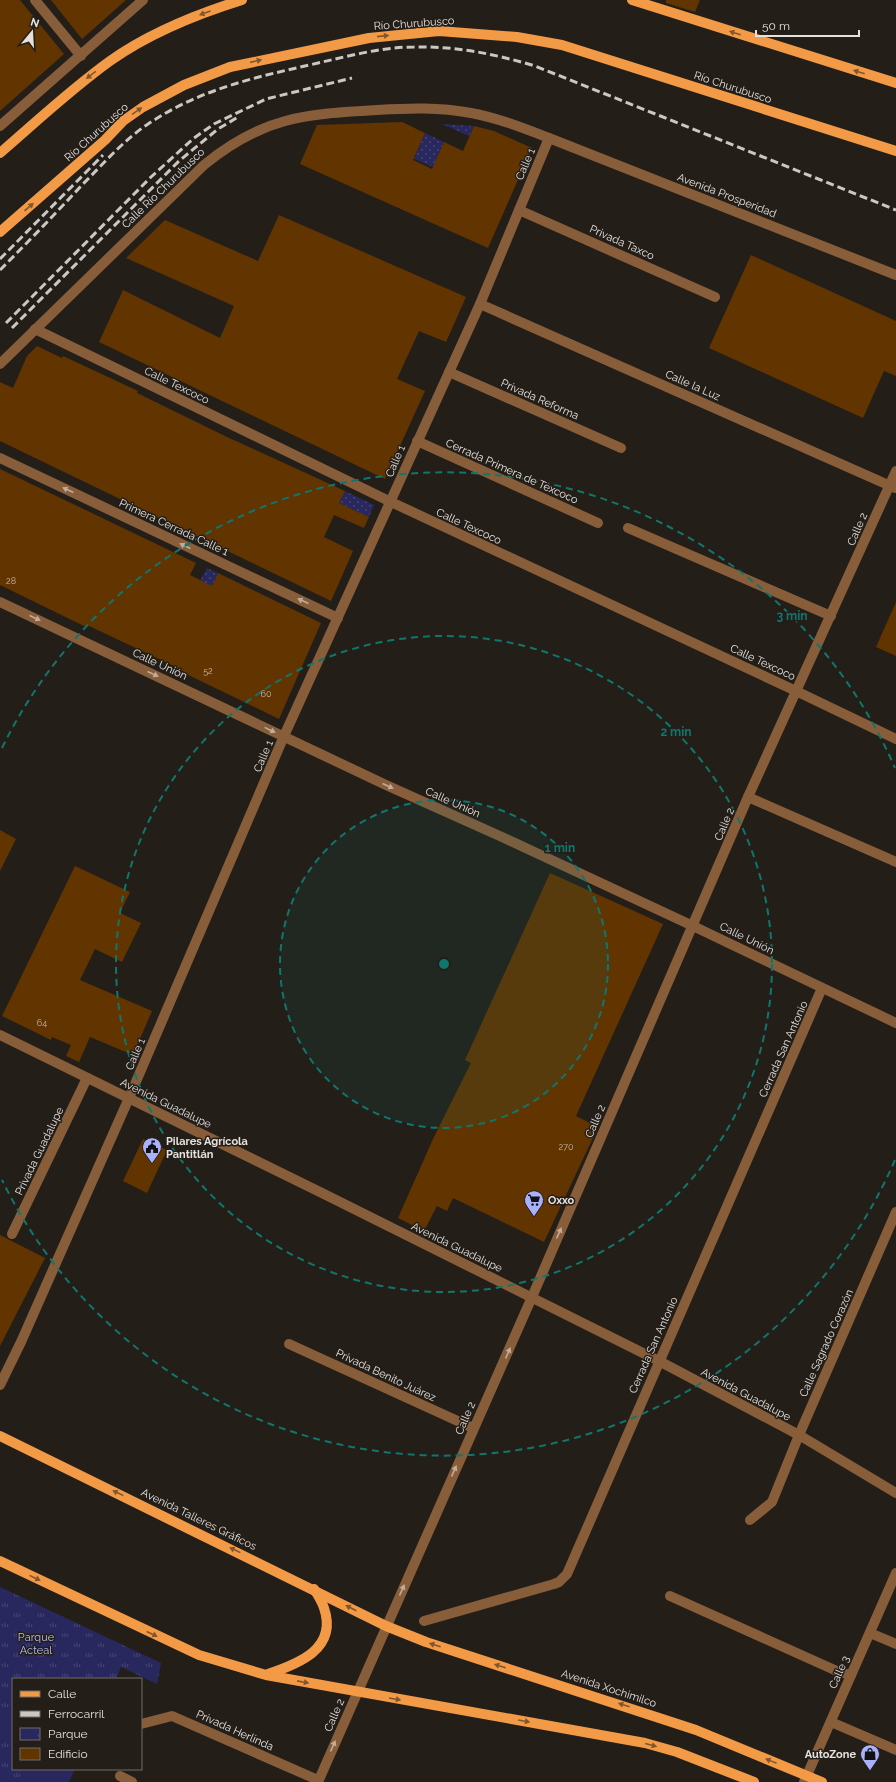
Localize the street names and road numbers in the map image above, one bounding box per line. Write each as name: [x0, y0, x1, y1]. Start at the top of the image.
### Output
street label: Río Churubusco: [373, 14, 455, 33]
street label: Río Churubusco: [692, 69, 774, 106]
street label: Río Churubusco: [62, 100, 131, 164]
street label: Calle Río Churubusco: [119, 145, 208, 231]
street label: Calle 1: [513, 146, 538, 182]
street label: Avenida Prosperidad: [675, 171, 778, 220]
street label: Privada Taxco: [587, 222, 657, 263]
street label: Calle Texcoco: [142, 364, 212, 407]
street label: Calle la Luz: [663, 368, 723, 404]
street label: Privada Reforma: [499, 376, 581, 422]
street label: Cerrada Primera de Texcoco: [444, 436, 580, 507]
street label: Calle 1: [383, 443, 408, 479]
street label: Primera Cerrada Calle 1: [117, 496, 231, 559]
street label: Calle Texcoco: [434, 506, 504, 547]
street label: Calle 2: [844, 511, 871, 548]
street label: Calle Texcoco: [728, 642, 798, 683]
street label: Calle Unión: [130, 646, 189, 683]
street label: Calle 1: [251, 738, 276, 774]
street label: Calle Unión: [423, 785, 482, 820]
street label: Calle 2: [712, 806, 737, 843]
street label: Calle Unión: [718, 920, 776, 957]
street label: Cerrada San Antonio: [756, 999, 811, 1099]
street label: Calle 1: [123, 1036, 148, 1072]
street label: Avenida Guadalupe: [118, 1076, 214, 1131]
street label: Calle 2: [582, 1103, 609, 1140]
street label: Privada Guadalupe: [12, 1105, 67, 1197]
street label: Avenida Guadalupe: [409, 1220, 505, 1275]
street label: Calle Sagrado Corazón: [797, 1287, 856, 1399]
street label: Cerrada San Antonio: [626, 1295, 681, 1395]
street label: Privada Benito Juárez: [334, 1347, 438, 1405]
street label: Avenida Guadalupe: [699, 1365, 793, 1424]
street label: Calle 2: [452, 1400, 479, 1437]
street label: Avenida Talleres Gráficos: [139, 1486, 259, 1553]
street label: Calle 3: [826, 1654, 852, 1691]
street label: Avenida Xochimilco: [560, 1667, 659, 1710]
street label: Calle 2: [321, 1697, 348, 1734]
street label: Privada Herlinda: [194, 1708, 276, 1753]

